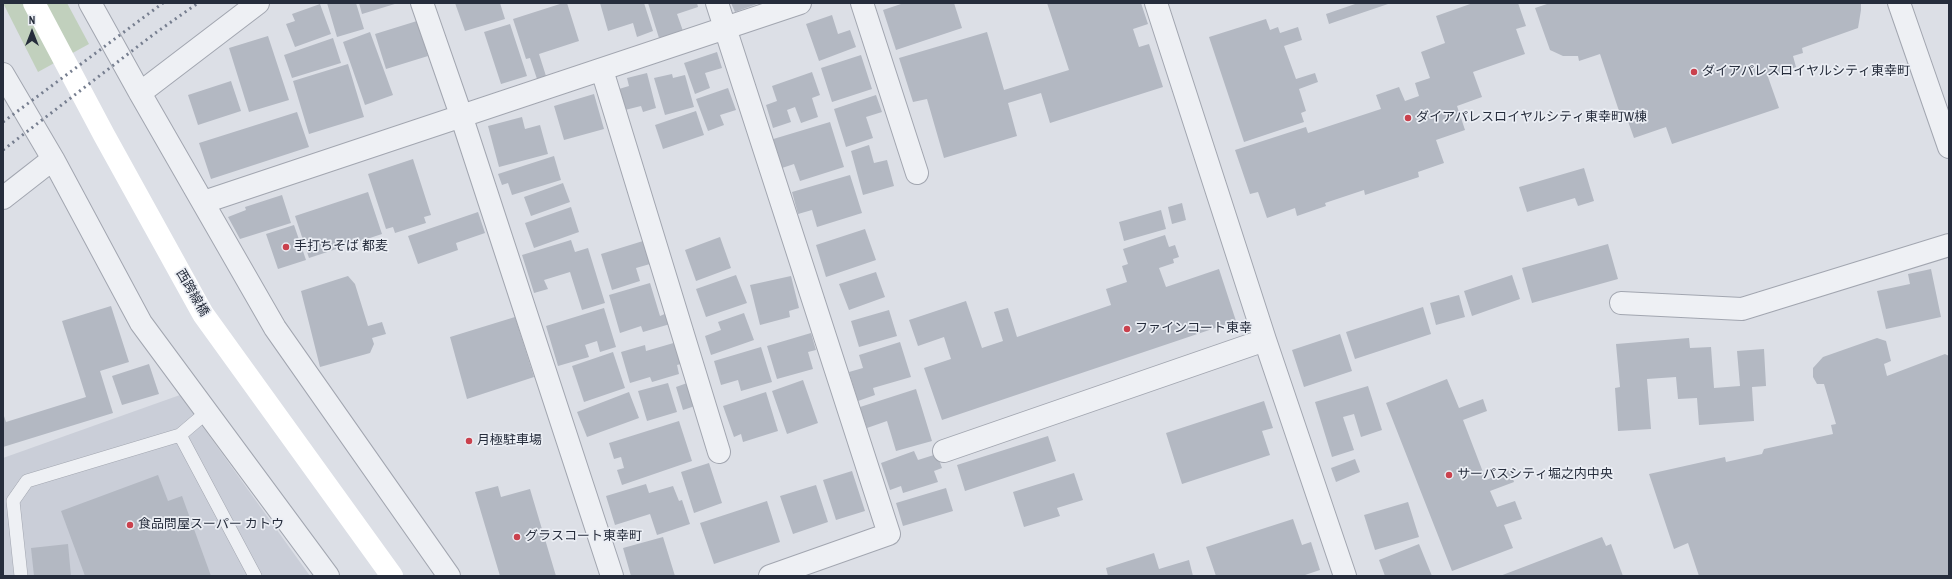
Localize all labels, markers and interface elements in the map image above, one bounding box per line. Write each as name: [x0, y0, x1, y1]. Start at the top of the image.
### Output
north arrow: [12, 12, 52, 52]
text: N: [29, 13, 35, 27]
place label: ダイアパレスロイヤルシティ東幸町: [1702, 64, 1910, 80]
marker: ダイアパレスロイヤルシティ東幸町: [1689, 67, 1699, 77]
place label: ダイアパレスロイヤルシティ東幸町W棟: [1416, 110, 1647, 126]
marker: ダイアパレスロイヤルシティ東幸町W棟: [1403, 113, 1413, 123]
place label: 手打ちそば 都麦: [294, 239, 388, 255]
marker: 手打ちそば 都麦: [281, 242, 291, 252]
street label: 西跨線橋: [172, 267, 212, 319]
place label: ファインコート東幸: [1135, 321, 1252, 337]
marker: ファインコート東幸: [1122, 324, 1132, 334]
place label: 月極駐車場: [477, 433, 542, 449]
marker: 月極駐車場: [464, 436, 474, 446]
place label: サーパスシティ堀之内中央: [1457, 467, 1613, 483]
marker: サーパスシティ堀之内中央: [1444, 470, 1454, 480]
place label: 食品問屋スーパー カトウ: [138, 517, 284, 533]
marker: 食品問屋スーパー カトウ: [125, 520, 135, 530]
place label: グラスコート東幸町: [525, 529, 642, 545]
marker: グラスコート東幸町: [512, 532, 522, 542]

